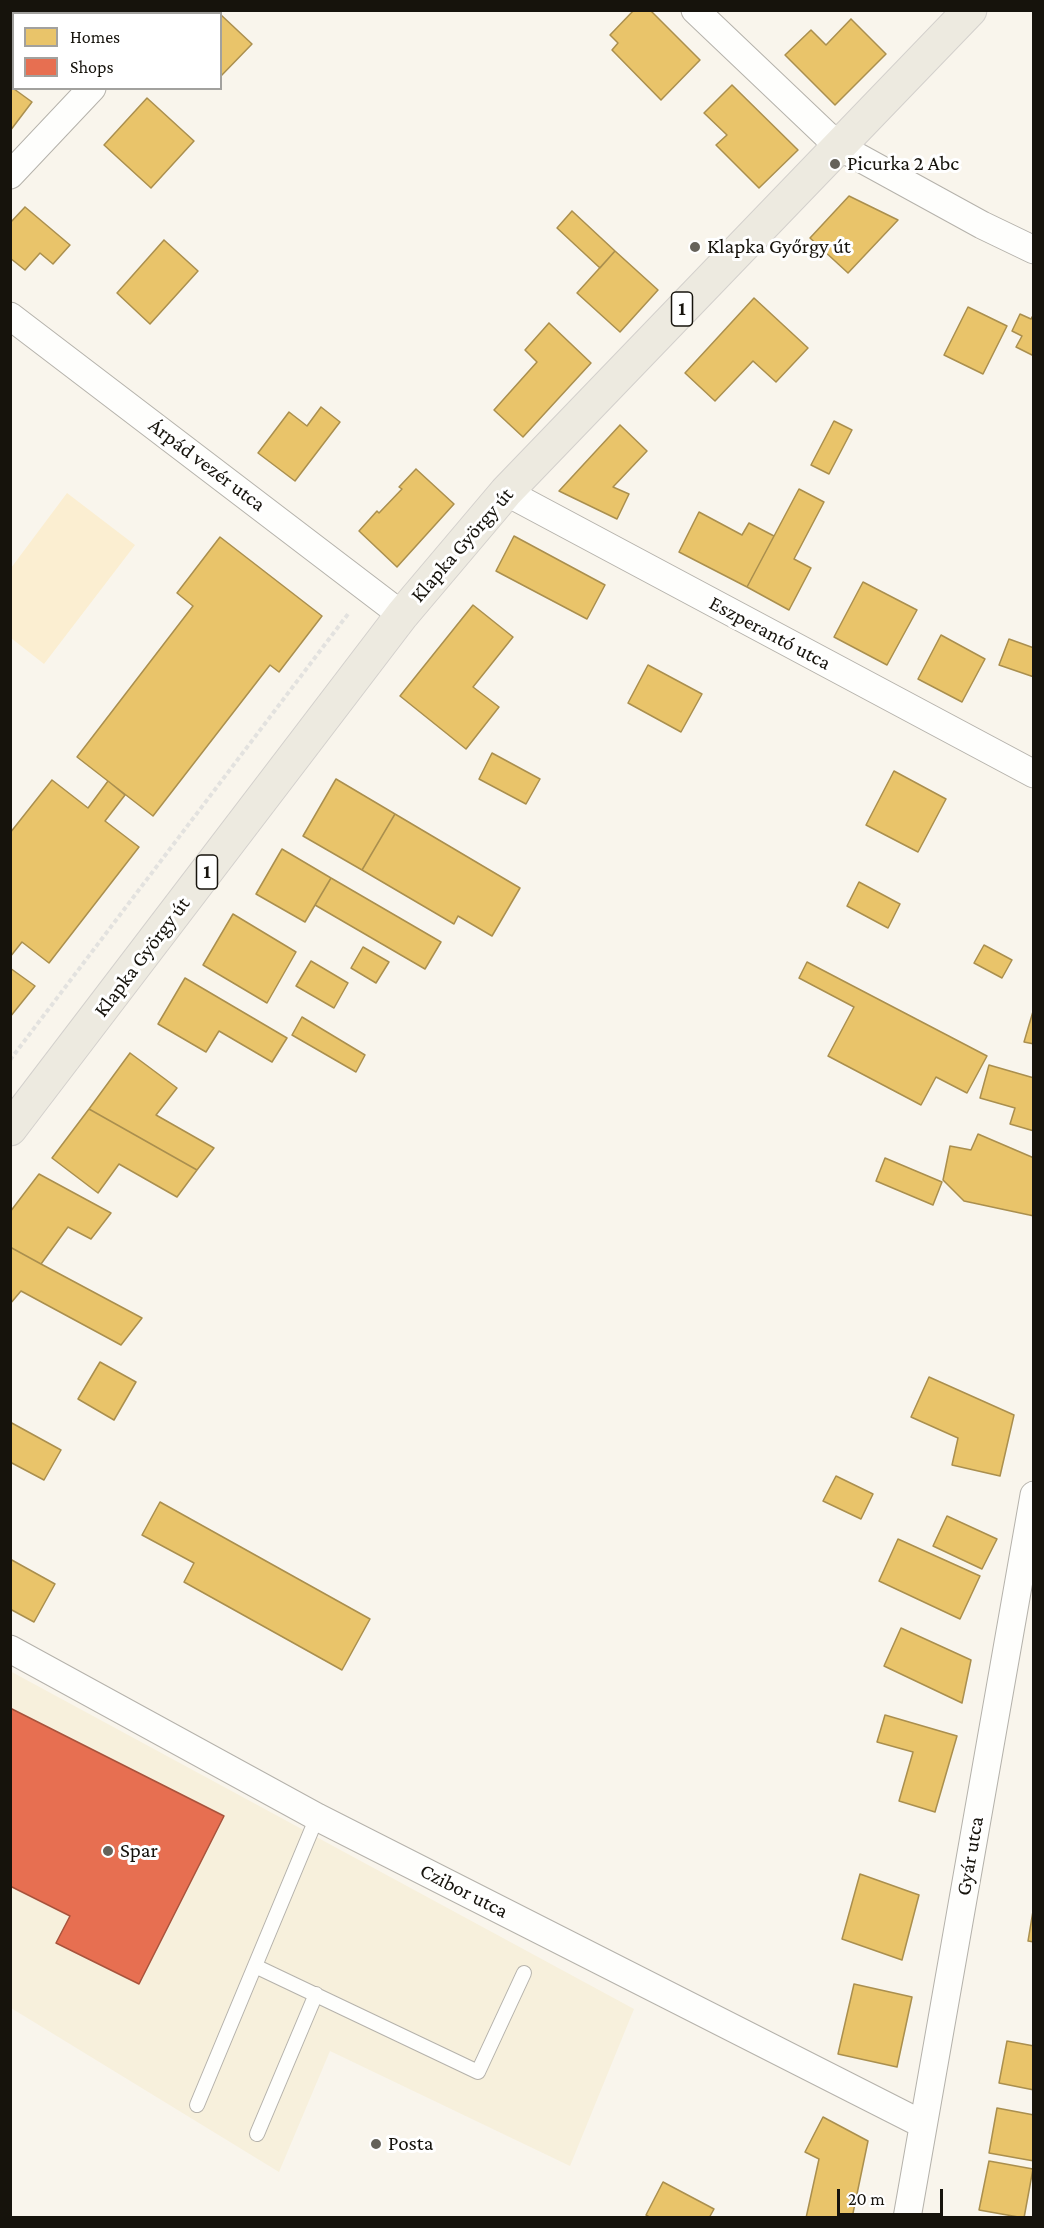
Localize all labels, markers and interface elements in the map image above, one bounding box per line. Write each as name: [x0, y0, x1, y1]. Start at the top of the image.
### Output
legend: [12, 12, 222, 90]
text: Homes: [70, 27, 120, 47]
text: Shops: [70, 57, 114, 77]
place label: Picurka 2 Abc: [847, 151, 959, 177]
marker: Picurka 2 Abc: [828, 157, 842, 171]
place label: Klapka Győrgy út: [707, 234, 851, 260]
marker: Klapka Győrgy út: [688, 240, 702, 254]
road number: 1: [672, 292, 692, 326]
street label: Árpád vezér utca: [144, 413, 270, 517]
street label: Klapka György út: [405, 482, 519, 608]
street label: Eszperantó utca: [705, 590, 835, 676]
road number: 1: [196, 855, 218, 889]
street label: Klapka György út: [89, 892, 195, 1022]
street label: Gyár utca: [951, 1814, 989, 1898]
place label: Spar: [120, 1838, 158, 1864]
marker: Spar: [101, 1844, 115, 1858]
street label: Czibor utca: [416, 1858, 512, 1924]
place label: Posta: [388, 2131, 433, 2157]
marker: Posta: [369, 2137, 383, 2151]
scale bar: [840, 2177, 946, 2215]
text: 20 m: [848, 2189, 885, 2209]

